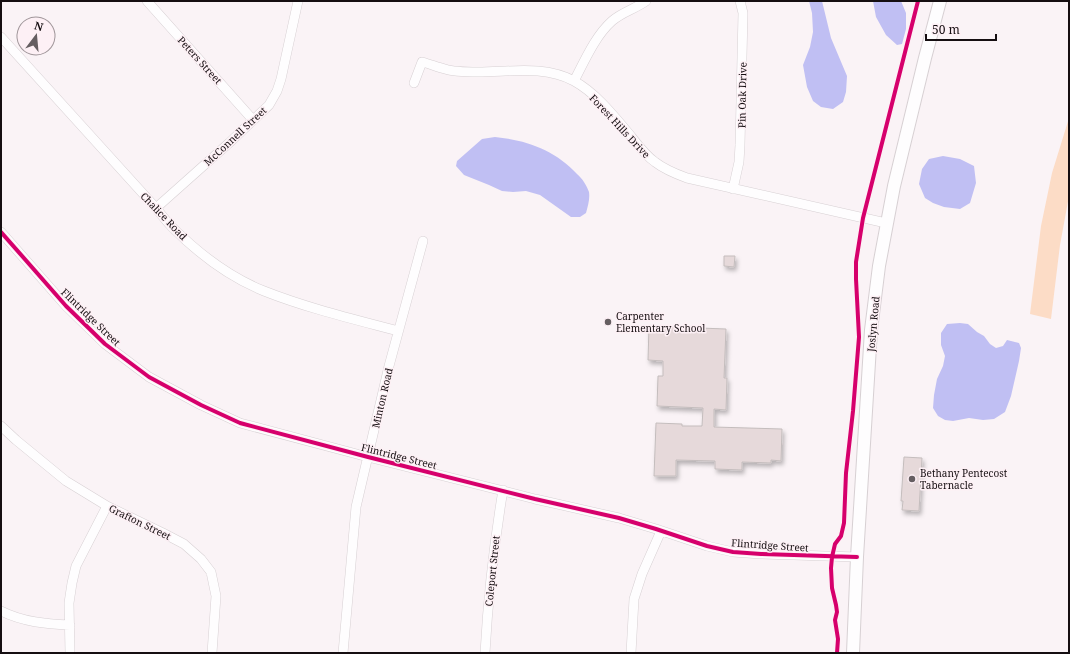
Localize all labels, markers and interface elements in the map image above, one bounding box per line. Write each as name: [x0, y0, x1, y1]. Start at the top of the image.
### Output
north arrow: [16, 16, 56, 56]
scale bar: [926, 16, 996, 42]
text: N: [33, 18, 45, 34]
text: 50 m: [932, 21, 960, 38]
street label: Peters Street: [175, 33, 226, 87]
street label: Pin Oak Drive: [734, 62, 750, 128]
street label: Forest Hills Drive: [587, 91, 653, 161]
street label: McConnell Street: [201, 103, 270, 169]
street label: Chalice Road: [138, 189, 190, 243]
street label: Flintridge Street: [58, 285, 124, 349]
street label: Joslyn Road: [864, 296, 882, 353]
place label: Carpenter Elementary School: [616, 309, 705, 335]
marker: Carpenter Elementary School: [603, 317, 613, 327]
street label: Minton Road: [368, 366, 396, 430]
street label: Flintridge Street: [360, 440, 439, 472]
place label: Bethany Pentecost Tabernacle: [920, 466, 1008, 492]
marker: Bethany Pentecost Tabernacle: [907, 474, 917, 484]
street label: Grafton Street: [107, 501, 174, 543]
street label: Coleport Street: [481, 534, 503, 607]
street label: Flintridge Street: [731, 535, 810, 555]

